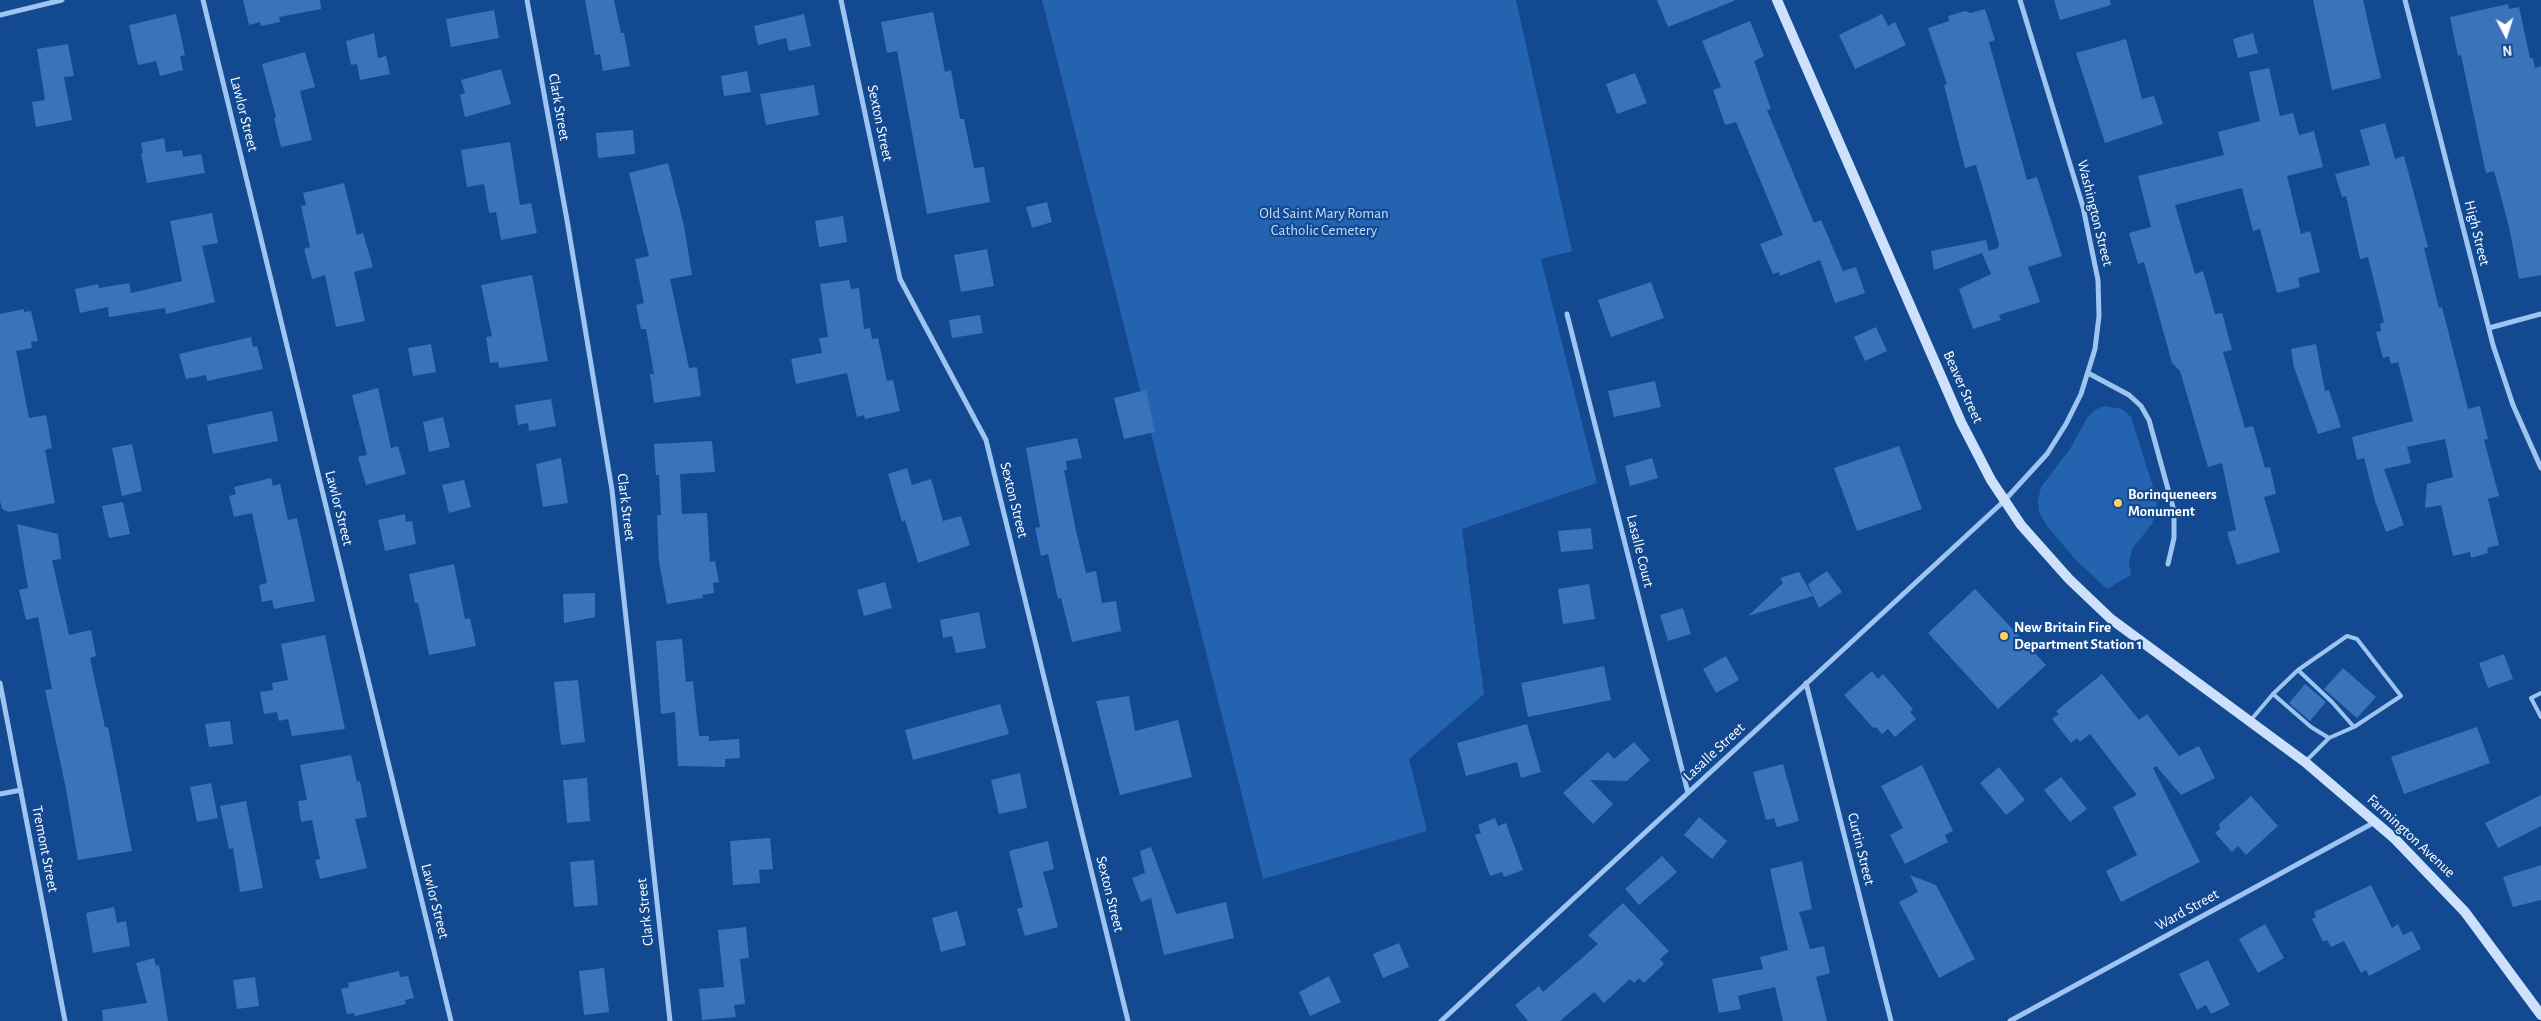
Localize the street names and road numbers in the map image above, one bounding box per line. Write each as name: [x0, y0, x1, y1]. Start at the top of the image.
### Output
street label: Clark Street: [544, 72, 574, 142]
street label: Lawlor Street: [226, 75, 262, 153]
street label: Sexton Street: [863, 83, 897, 163]
street label: Washington Street: [2073, 158, 2117, 268]
street label: High Street: [2460, 198, 2494, 268]
street label: Beaver Street: [1939, 348, 1987, 426]
street label: Sexton Street: [996, 460, 1032, 540]
street label: Lawlor Street: [321, 469, 357, 547]
street label: Clark Street: [613, 472, 639, 542]
street label: Lasalle Court: [1622, 513, 1658, 589]
street label: Lasalle Street: [1679, 719, 1749, 785]
street label: Farmington Avenue: [2363, 791, 2459, 881]
street label: Tremont Street: [28, 804, 62, 894]
street label: Curtin Street: [1843, 811, 1879, 887]
street label: Sexton Street: [1092, 854, 1128, 934]
street label: Lawlor Street: [417, 862, 453, 940]
street label: Clark Street: [633, 877, 657, 947]
street label: Ward Street: [2152, 885, 2222, 935]

